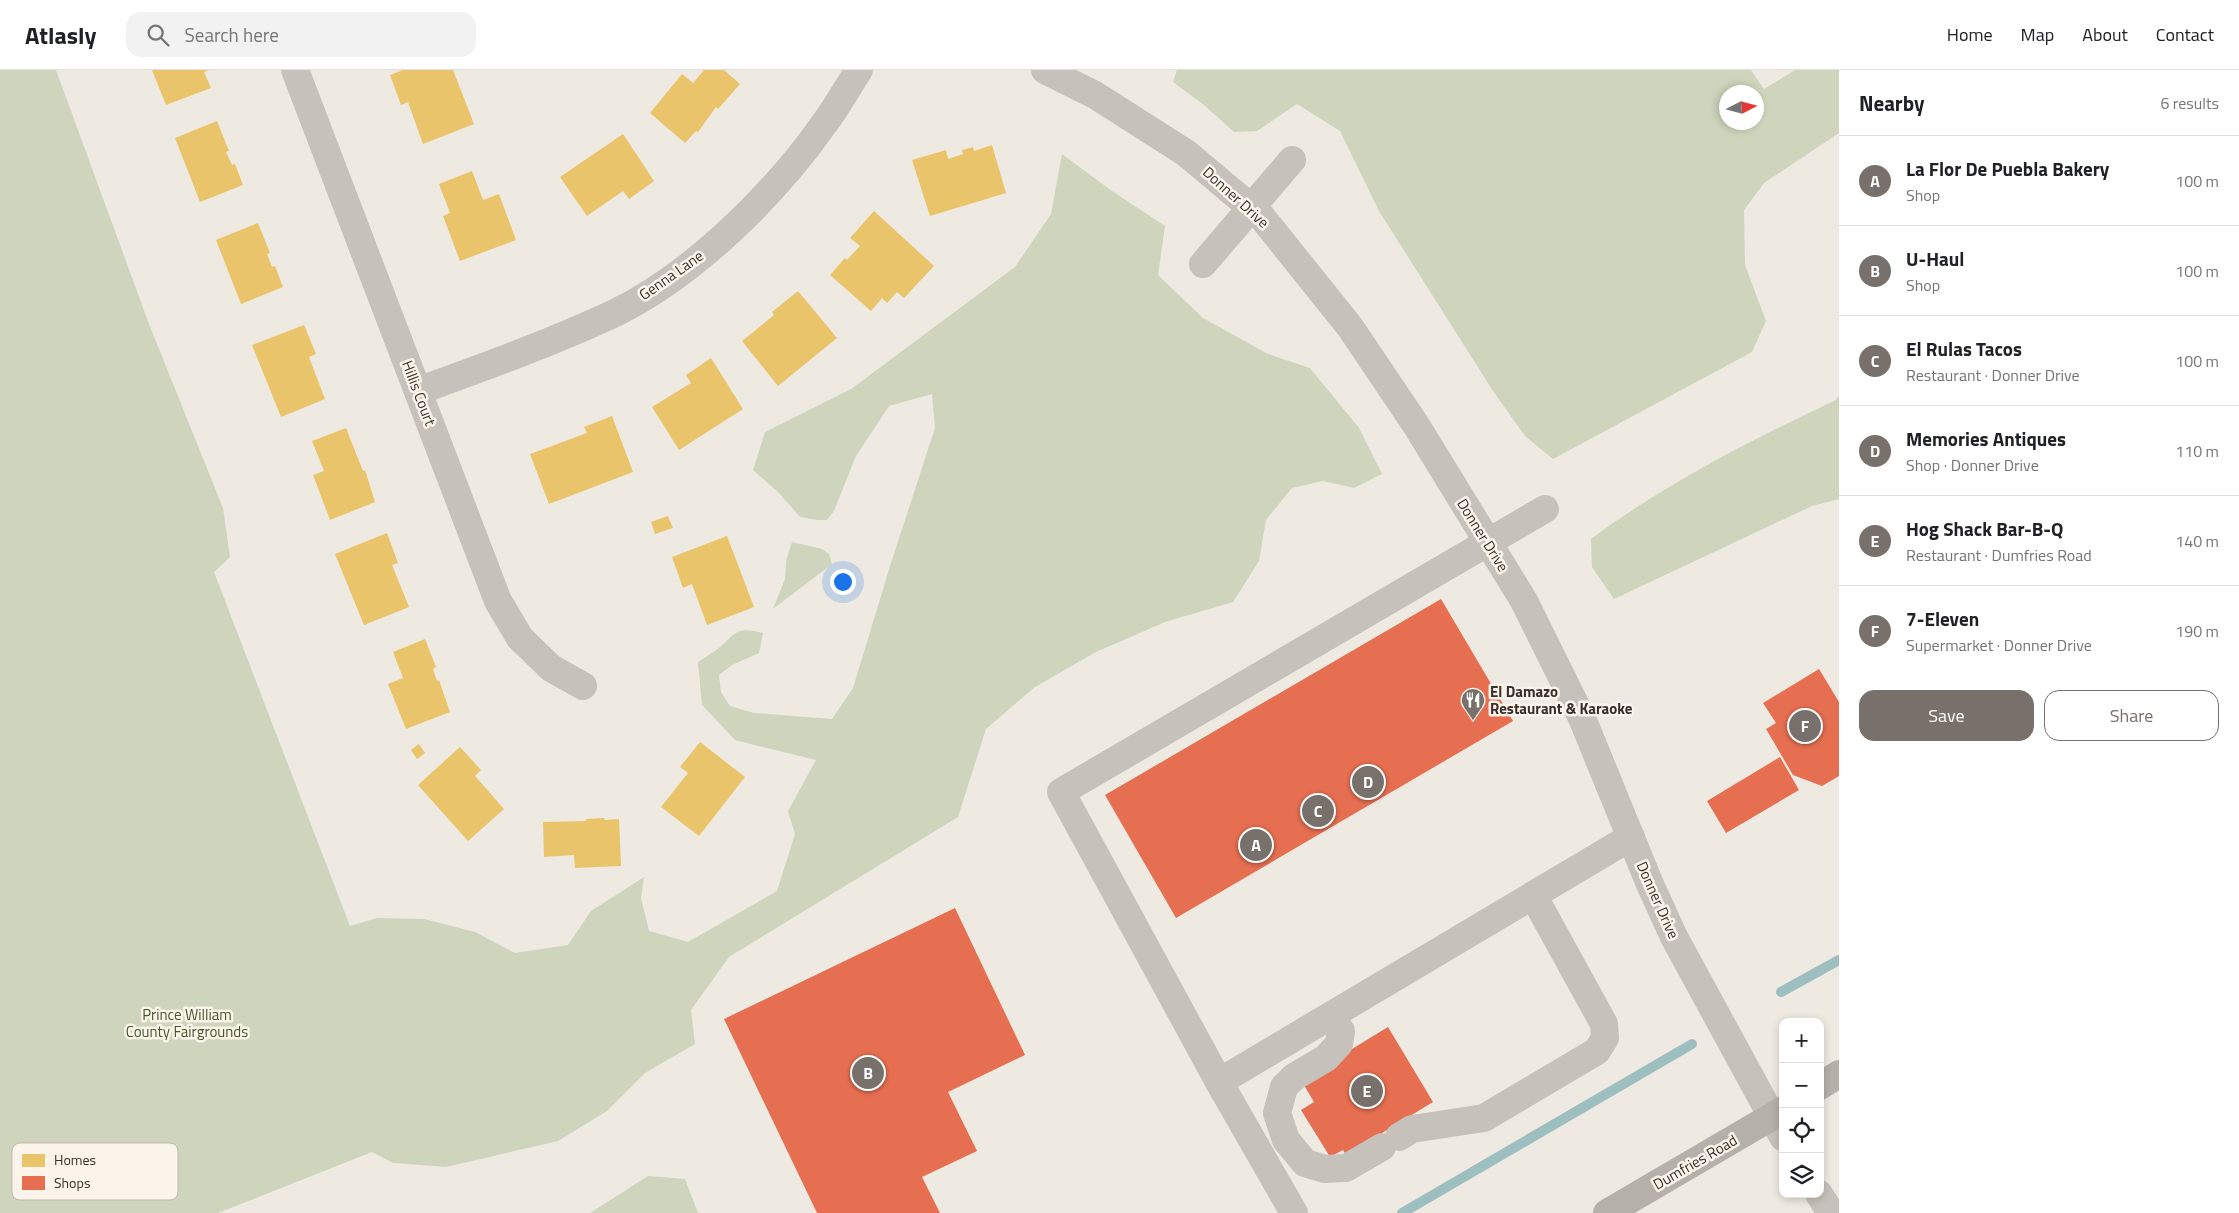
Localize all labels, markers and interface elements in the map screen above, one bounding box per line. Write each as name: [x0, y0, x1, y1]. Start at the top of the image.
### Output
search box: [126, 12, 476, 57]
text: Atlasly: [25, 17, 96, 53]
text: Search here: [184, 20, 279, 49]
icon: search: [144, 21, 172, 49]
text: Home: [1947, 21, 1993, 48]
text: Map: [2021, 21, 2054, 48]
text: About: [2082, 21, 2128, 48]
text: Contact: [2156, 21, 2214, 48]
north arrow: [1719, 85, 1764, 130]
text: Nearby: [1859, 87, 1924, 119]
text: 6 results: [2160, 91, 2219, 115]
text: La Flor De Puebla Bakery: [1906, 154, 2109, 183]
street label: Donner Drive: [1198, 161, 1274, 233]
text: A: [1870, 169, 1880, 193]
text: 100 m: [2175, 169, 2219, 193]
text: Shop: [1906, 183, 1940, 207]
street label: Genna Lane: [634, 244, 708, 306]
text: U-Haul: [1906, 244, 1964, 273]
text: B: [1870, 259, 1880, 283]
text: 100 m: [2175, 259, 2219, 283]
text: Shop: [1906, 273, 1940, 297]
text: El Rulas Tacos: [1906, 334, 2022, 363]
text: C: [1871, 349, 1879, 373]
text: 100 m: [2175, 349, 2219, 373]
street label: Hillis Court: [396, 357, 442, 430]
text: Restaurant · Donner Drive: [1906, 363, 2080, 387]
text: Memories Antiques: [1906, 424, 2066, 453]
text: D: [1870, 439, 1880, 463]
text: 110 m: [2175, 439, 2219, 463]
text: Shop · Donner Drive: [1906, 453, 2039, 477]
street label: Donner Drive: [1451, 494, 1515, 576]
text: Hog Shack Bar-B-Q: [1906, 514, 2064, 543]
text: E: [1871, 529, 1879, 553]
text: 140 m: [2175, 529, 2219, 553]
text: Restaurant · Dumfries Road: [1906, 543, 2092, 567]
your location: [830, 569, 856, 595]
text: 7-Eleven: [1906, 604, 1979, 633]
text: F: [1871, 619, 1879, 643]
text: 190 m: [2175, 619, 2219, 643]
text: Supermarket · Donner Drive: [1906, 633, 2092, 657]
place label: El Damazo Restaurant & Karaoke: [1490, 680, 1633, 720]
restaurant icon: El Damazo Restaurant & Karaoke: [1460, 687, 1486, 721]
button: Save: [1859, 690, 2034, 741]
button: Share: [2044, 690, 2219, 741]
pin: F: [1789, 707, 1821, 745]
pin: D: [1352, 763, 1384, 801]
pin: C: [1302, 792, 1334, 830]
pin: A: [1240, 826, 1272, 864]
street label: Donner Drive: [1631, 858, 1685, 942]
park label: Prince William County Fairgrounds: [126, 1003, 248, 1043]
map controls: [1779, 1018, 1824, 1198]
button: +: [1779, 1018, 1824, 1063]
pin: B: [852, 1054, 884, 1092]
button: −: [1779, 1063, 1824, 1108]
pin: E: [1351, 1072, 1383, 1110]
button: locate: [1779, 1108, 1824, 1153]
street label: Dumfries Road: [1649, 1129, 1741, 1195]
legend: [12, 1143, 178, 1200]
text: Homes: [54, 1149, 96, 1170]
button: layers: [1779, 1153, 1824, 1198]
text: Shops: [54, 1172, 90, 1193]

